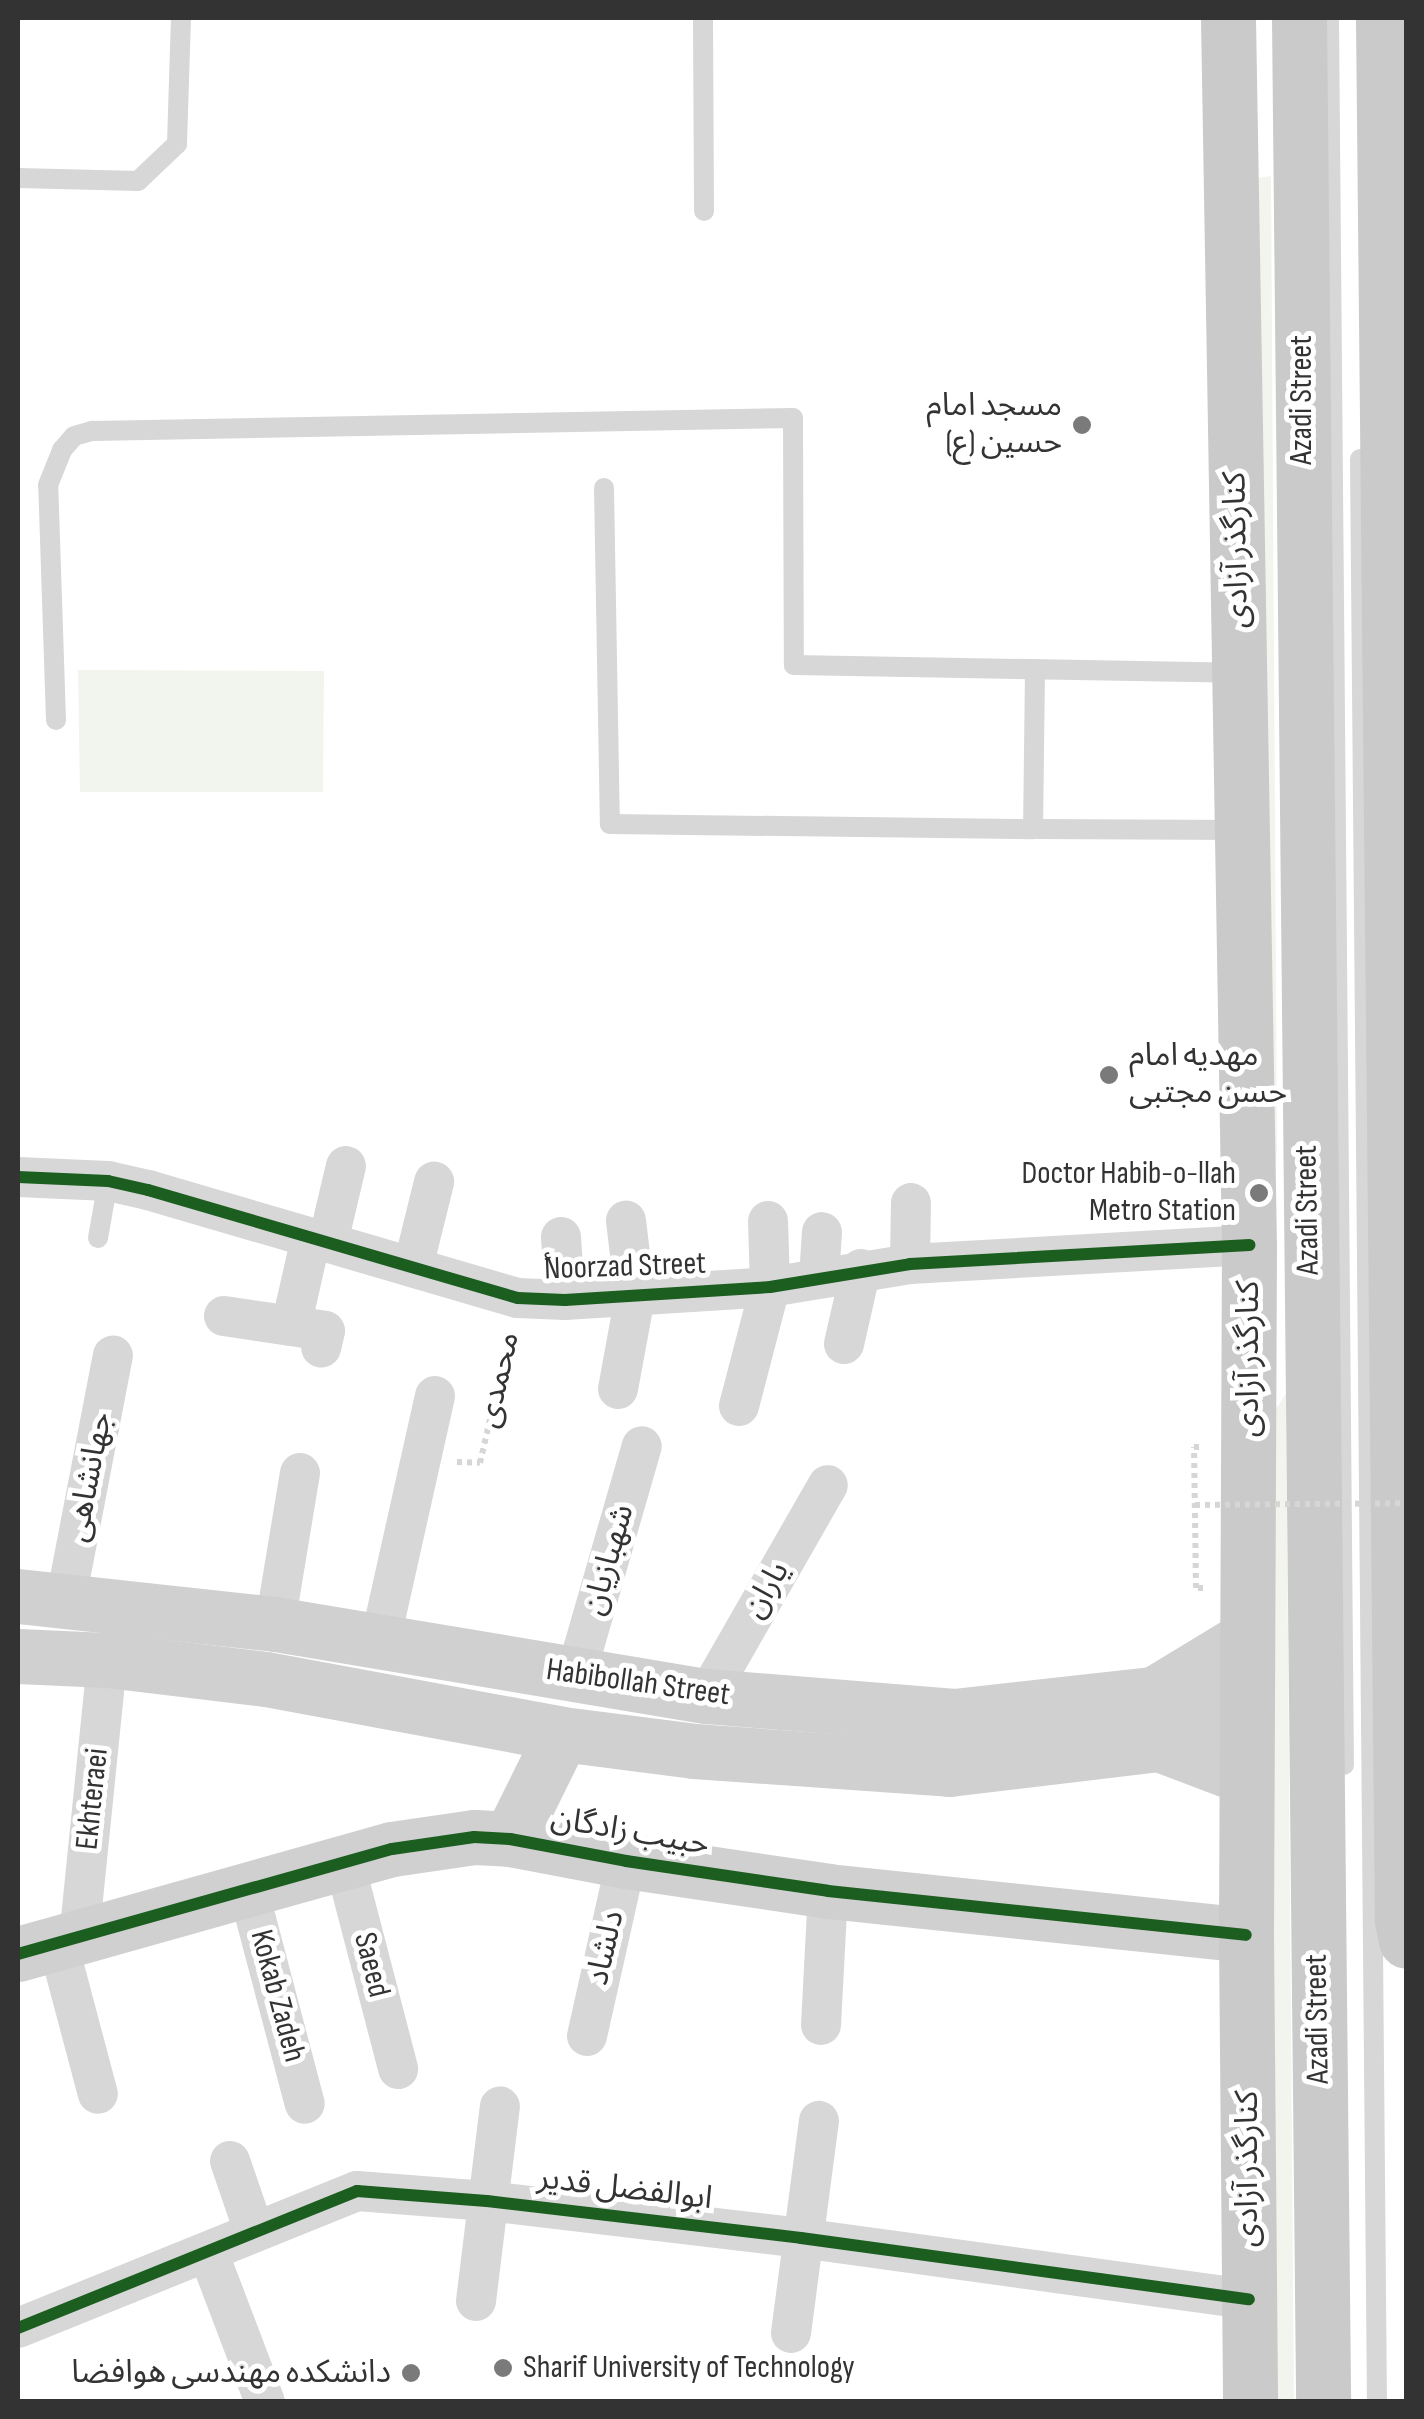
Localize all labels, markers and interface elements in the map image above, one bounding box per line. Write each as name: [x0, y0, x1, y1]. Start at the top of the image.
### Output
street label: Azadi Street: [1283, 335, 1321, 465]
place label: مسجد امام حسين (ع): [926, 388, 1062, 463]
marker: مسجد امام حسين (ع): [1071, 414, 1093, 436]
street label: کنارگذر آزادی: [1216, 471, 1258, 629]
place label: مهدیه امام حسن مجتبی: [1129, 1038, 1287, 1113]
marker: مهدیه امام حسن مجتبی: [1098, 1064, 1120, 1086]
street label: Azadi Street: [1288, 1145, 1328, 1275]
place label: Doctor Habib-o-llah Metro Station: [1021, 1156, 1236, 1231]
marker: Doctor Habib-o-llah Metro Station: [1246, 1180, 1272, 1206]
street label: ٔNoorzad Street: [543, 1245, 707, 1289]
street label: کنارگذر آزادی: [1230, 1281, 1268, 1437]
street label: محمدی: [469, 1328, 529, 1432]
street label: جهانشاهی: [59, 1409, 121, 1545]
street label: شهبازیان: [575, 1500, 643, 1620]
street label: یاران: [736, 1555, 798, 1625]
street label: Habibollah Street: [544, 1651, 732, 1715]
street label: Ekhteraei: [69, 1747, 117, 1851]
street label: حبیب زادگان: [548, 1799, 712, 1865]
street label: دلشاد: [579, 1907, 633, 1989]
street label: Kokab Zadeh: [241, 1926, 313, 2066]
street label: Saeed: [344, 1929, 398, 2001]
street label: Azadi Street: [1298, 1954, 1338, 2084]
street label: کنارگذر آزادی: [1229, 2091, 1267, 2247]
street label: ابوالفضل قدیر: [536, 2159, 714, 2219]
place label: Sharif University of Technology: [523, 2349, 855, 2387]
place label: دانشکده مهندسی هوافضا: [71, 2354, 391, 2392]
marker: Sharif University of Technology: [492, 2357, 514, 2379]
marker: دانشکده مهندسی هوافضا: [400, 2362, 422, 2384]

